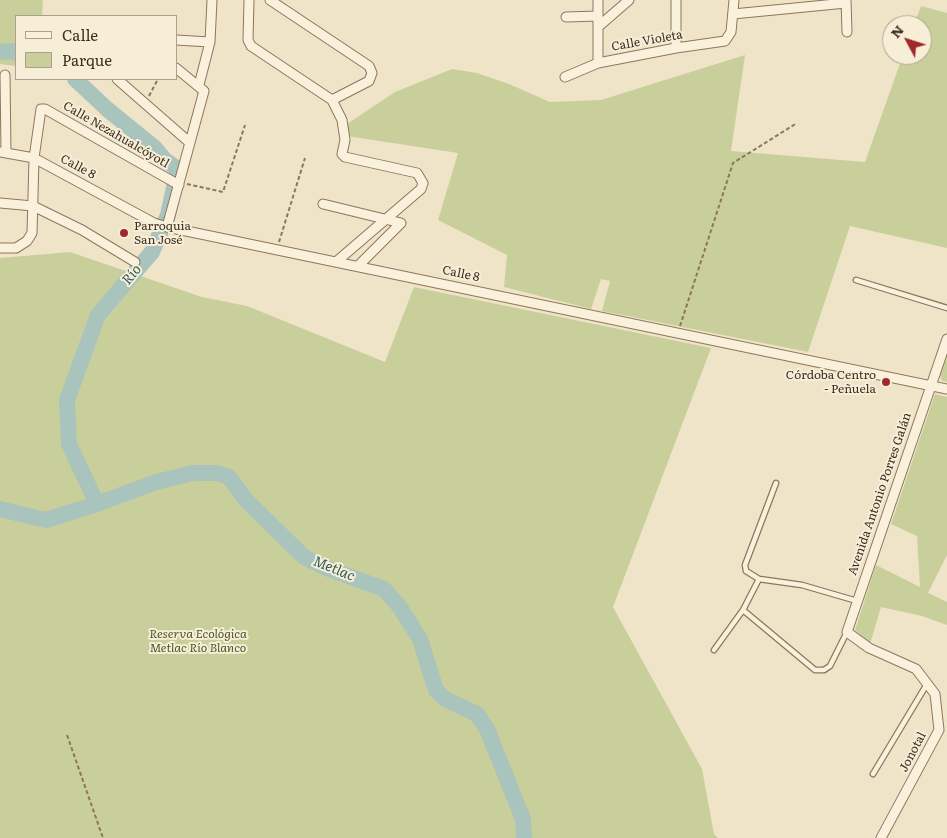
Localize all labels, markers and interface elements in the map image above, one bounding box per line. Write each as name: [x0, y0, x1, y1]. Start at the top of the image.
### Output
legend: [15, 15, 178, 80]
north arrow: [882, 15, 932, 65]
text: N: [885, 20, 908, 42]
text: Calle: [62, 23, 98, 46]
street label: Calle Violeta: [610, 28, 684, 54]
text: Parque: [62, 48, 112, 71]
street label: Calle Nezahualcóyotl: [60, 99, 172, 171]
street label: Calle 8: [58, 152, 98, 182]
place label: Parroquia San José: [134, 219, 191, 247]
marker: Parroquia San José: [118, 227, 130, 239]
water label: Río: [119, 262, 145, 288]
street label: Calle 8: [441, 263, 481, 285]
place label: Córdoba Centro - Peñuela: [786, 368, 876, 396]
marker: Córdoba Centro - Peñuela: [880, 376, 892, 388]
street label: Avenida Antonio Porres Galán: [845, 411, 915, 577]
water label: Metlac: [311, 553, 357, 585]
park label: Reserva Ecológica Metlac Río Blanco: [149, 627, 247, 655]
street label: Jonotal: [897, 730, 929, 774]

